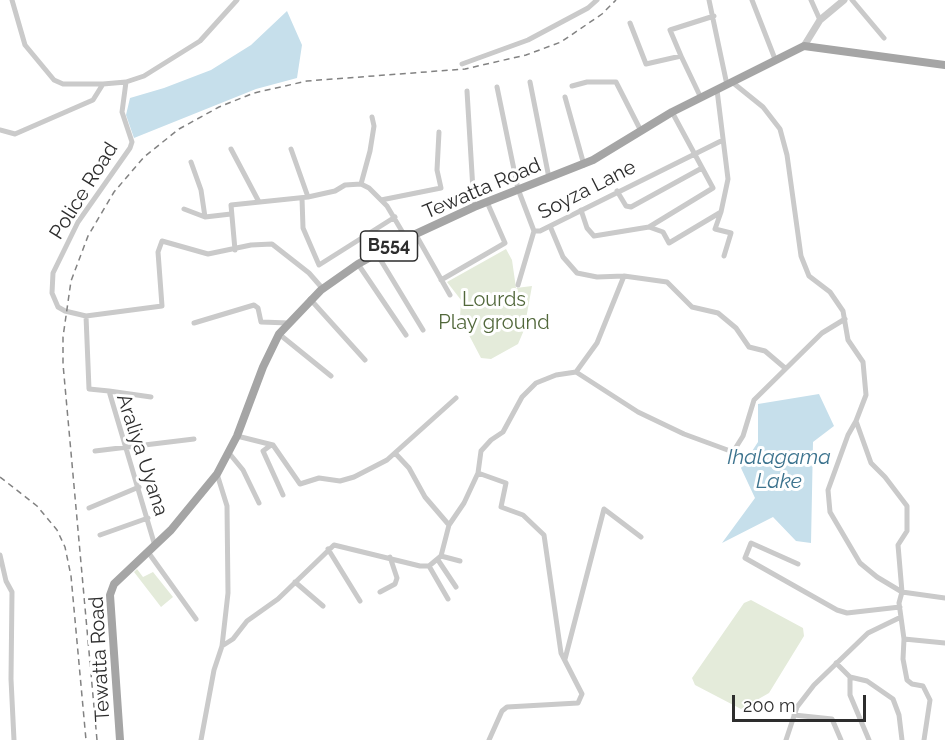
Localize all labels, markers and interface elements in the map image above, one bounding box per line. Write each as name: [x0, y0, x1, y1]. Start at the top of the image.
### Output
street label: Police Road: [45, 138, 123, 244]
street label: Tewatta Road: [419, 153, 545, 225]
street label: Soyza Lane: [534, 155, 640, 225]
road number: B554: [360, 231, 418, 261]
park label: Lourds Play ground: [438, 288, 550, 335]
street label: Araliya Uyana: [111, 391, 173, 519]
water label: Ihalagama Lake: [727, 445, 831, 495]
street label: Tewatta Road: [85, 596, 115, 722]
scale bar: [735, 683, 868, 721]
text: 200 m: [743, 695, 796, 716]

